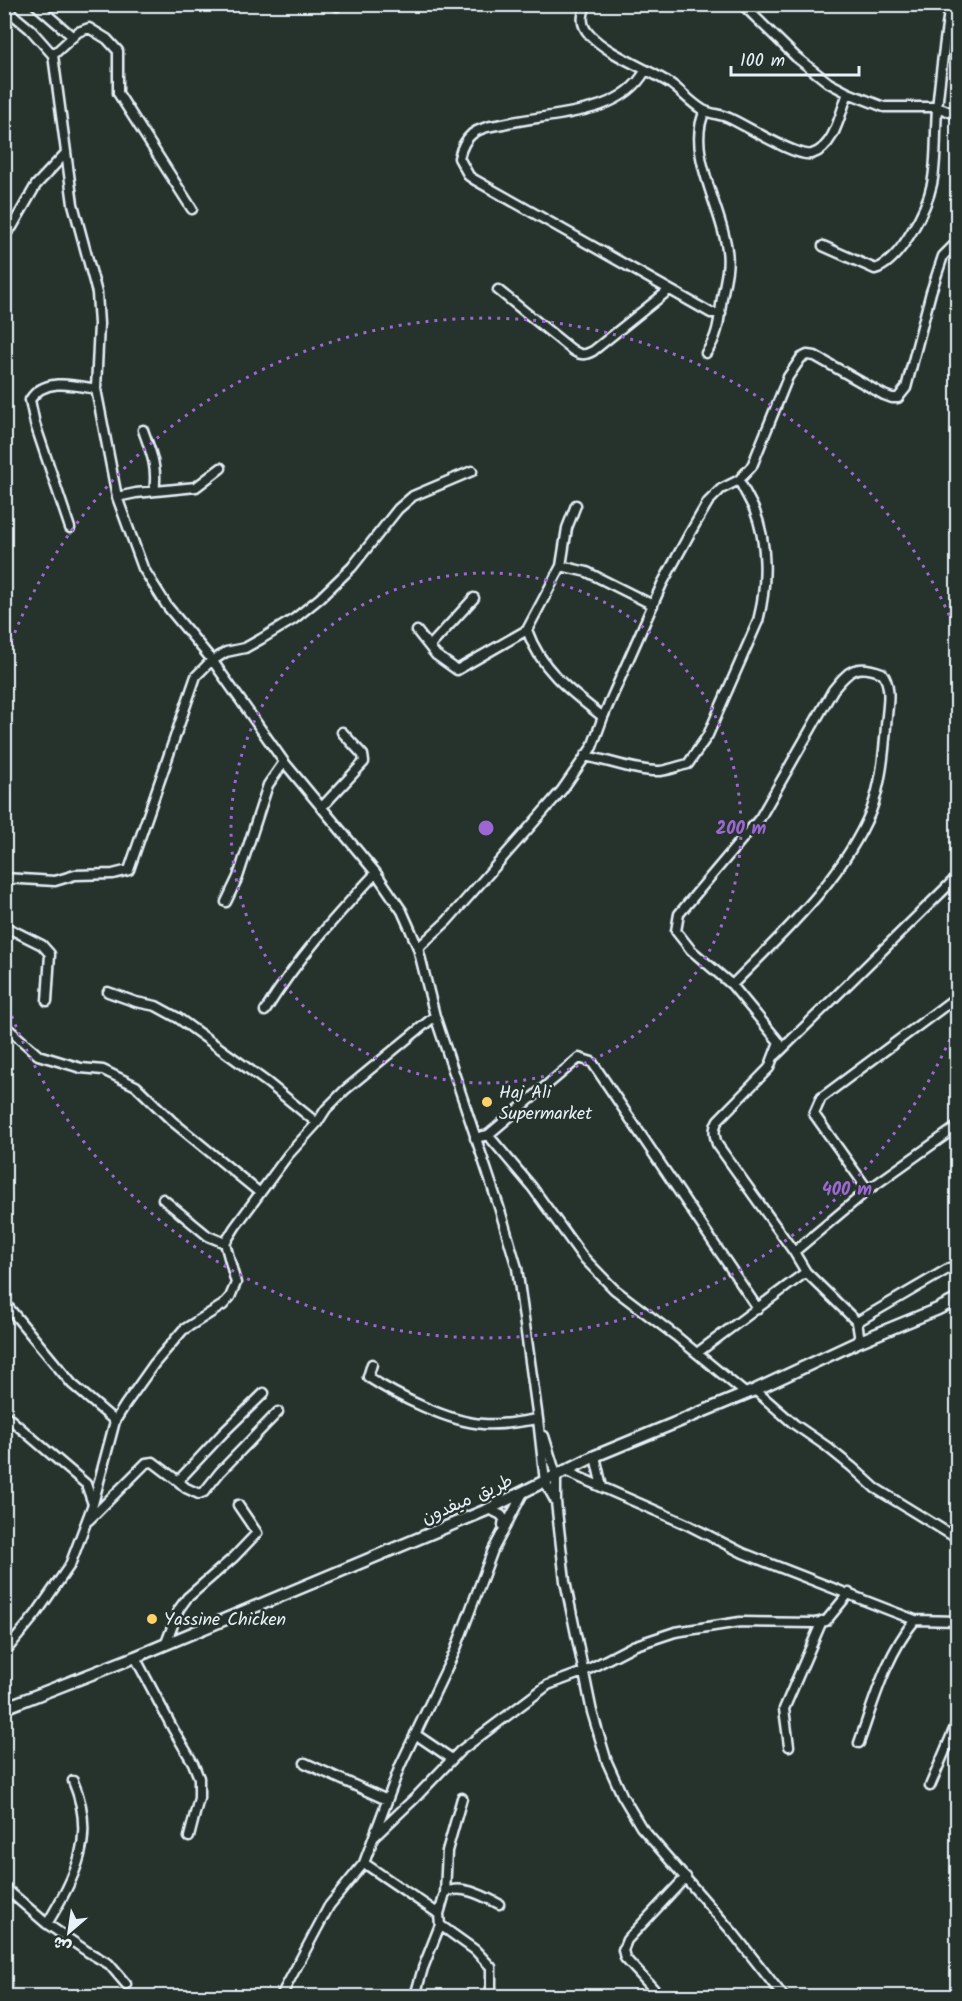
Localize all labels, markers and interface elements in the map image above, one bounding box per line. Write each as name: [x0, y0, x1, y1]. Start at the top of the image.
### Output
scale bar: [731, 39, 858, 77]
text: 100 m: [740, 47, 785, 76]
text: 200 m: [716, 815, 767, 844]
centre of rings: [476, 818, 496, 838]
place label: Haj Ali Supermarket: [499, 1079, 593, 1129]
marker: Haj Ali Supermarket: [480, 1095, 494, 1109]
text: 400 m: [822, 1176, 872, 1205]
street label: طريق ميفدون: [417, 1467, 518, 1533]
place label: Yassine Chicken: [164, 1606, 286, 1635]
marker: Yassine Chicken: [145, 1612, 159, 1626]
north arrow: [39, 1902, 99, 1962]
text: ش: [49, 1929, 76, 1959]

